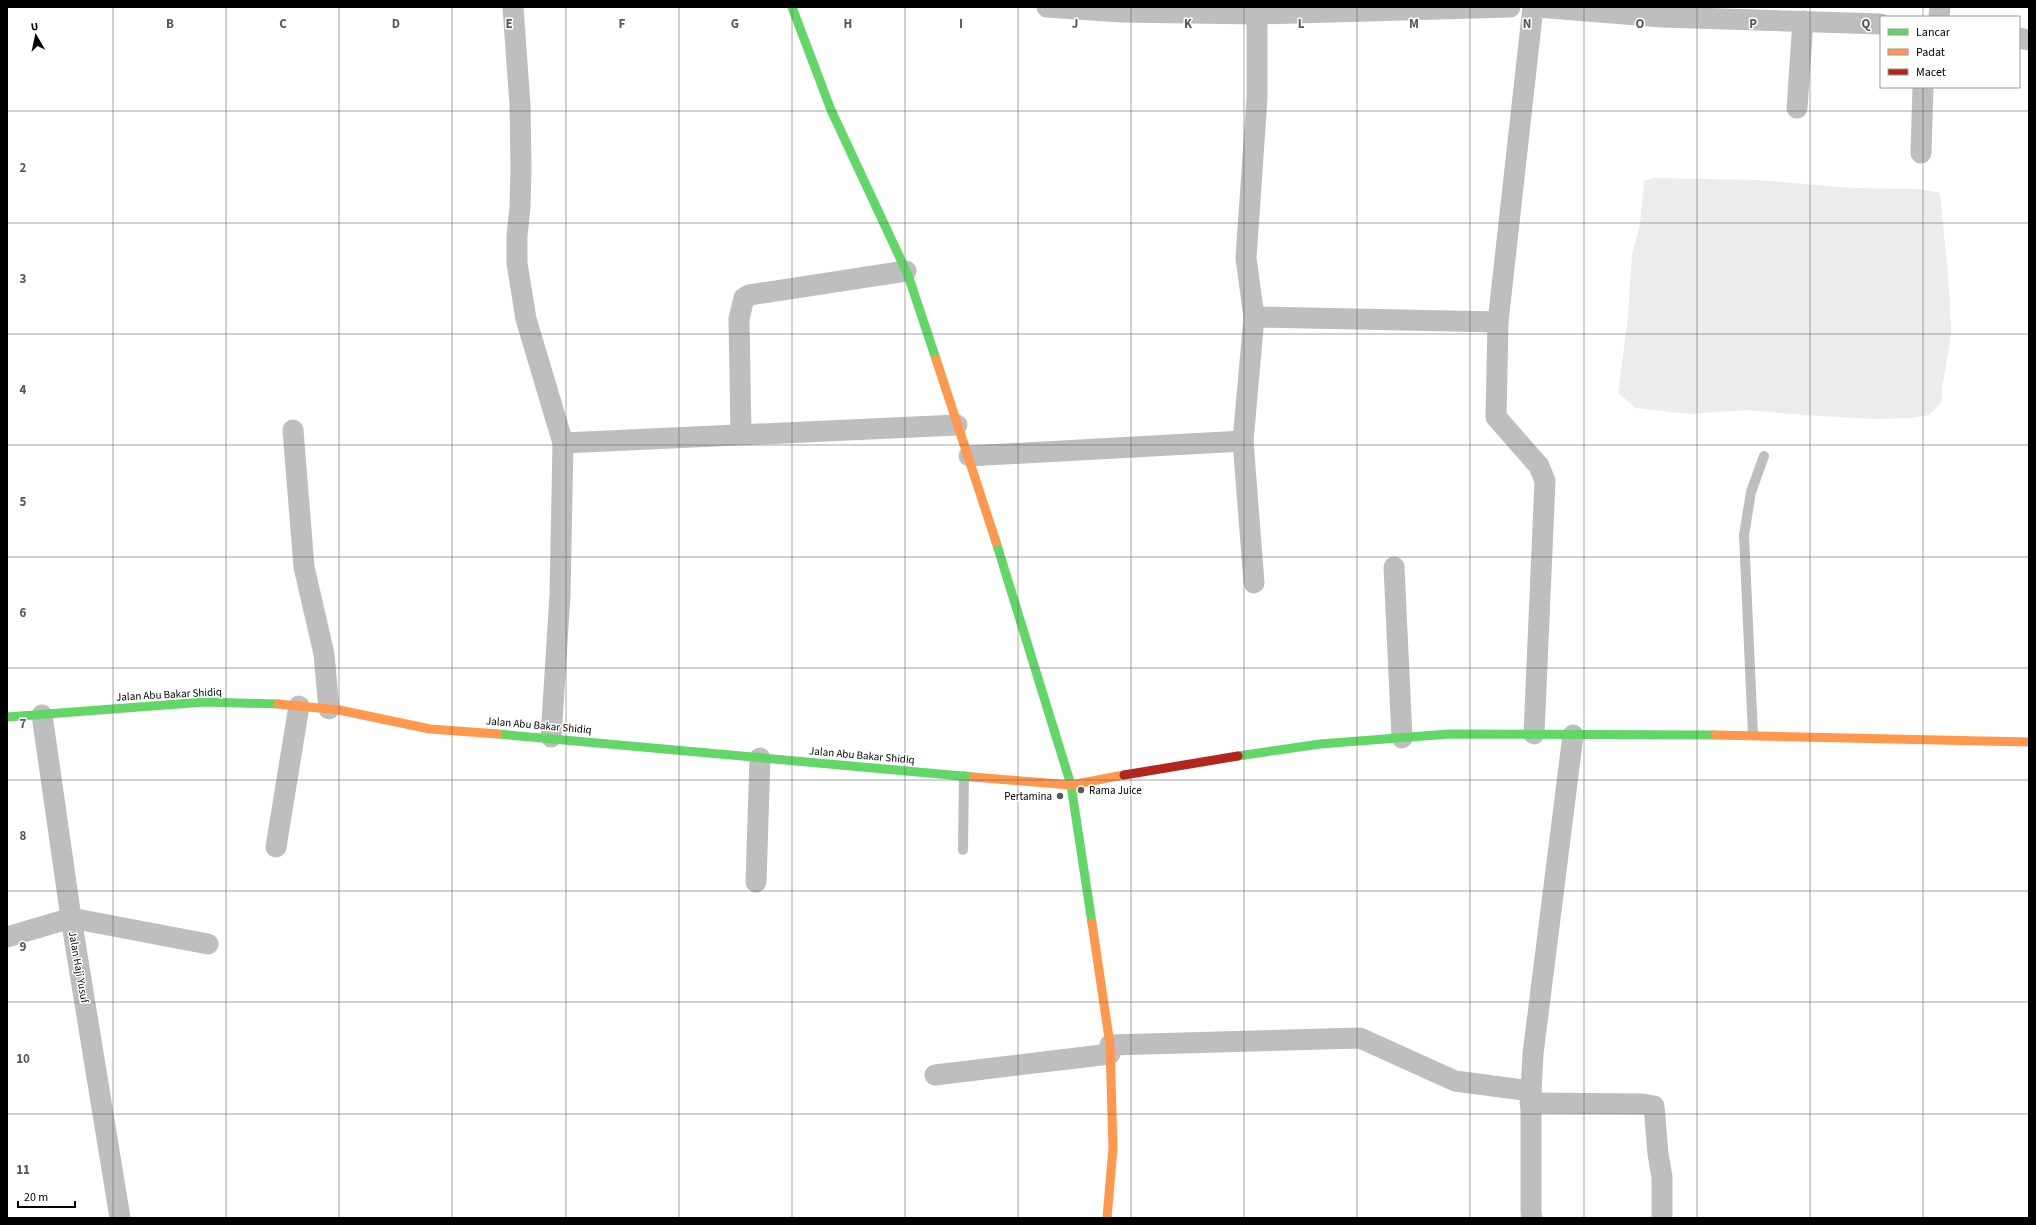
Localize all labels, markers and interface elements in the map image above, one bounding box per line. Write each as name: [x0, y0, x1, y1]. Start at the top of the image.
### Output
text: B: [166, 15, 174, 33]
text: C: [279, 15, 287, 33]
text: D: [392, 15, 400, 33]
text: E: [505, 15, 513, 33]
text: F: [619, 15, 626, 33]
text: G: [731, 15, 739, 33]
text: H: [844, 15, 852, 33]
text: I: [959, 15, 963, 33]
text: J: [1072, 15, 1078, 33]
text: K: [1184, 15, 1193, 33]
text: L: [1298, 15, 1305, 33]
text: M: [1409, 15, 1419, 33]
text: N: [1523, 15, 1531, 33]
text: O: [1636, 15, 1645, 33]
text: P: [1749, 15, 1757, 33]
text: Q: [1862, 15, 1871, 33]
north arrow: [16, 16, 56, 56]
legend: [1880, 16, 2020, 88]
text: U: [30, 19, 39, 35]
text: Lancar: [1916, 24, 1951, 41]
text: Padat: [1916, 44, 1945, 61]
text: Macet: [1916, 64, 1946, 81]
text: 2: [20, 159, 27, 177]
text: 3: [20, 270, 27, 288]
text: 4: [20, 381, 27, 399]
text: 5: [20, 493, 27, 511]
text: 6: [20, 604, 27, 622]
street label: Jalan Abu Bakar Shidiq: [116, 684, 222, 705]
street label: Jalan Abu Bakar Shidiq: [485, 713, 592, 738]
text: 7: [20, 715, 27, 733]
street label: Jalan Abu Bakar Shidiq: [808, 743, 915, 768]
place label: Rama Juice: [1089, 783, 1142, 798]
marker: Rama Juice: [1076, 785, 1086, 795]
place label: Pertamina: [1004, 789, 1052, 804]
marker: Pertamina: [1055, 791, 1065, 801]
text: 8: [20, 827, 27, 845]
street label: Jalan Haji Yusuf: [65, 930, 92, 1005]
text: 9: [20, 938, 27, 956]
text: 10: [16, 1050, 30, 1068]
text: 11: [16, 1161, 30, 1179]
scale bar: [18, 1183, 75, 1209]
text: 20 m: [24, 1189, 48, 1206]

